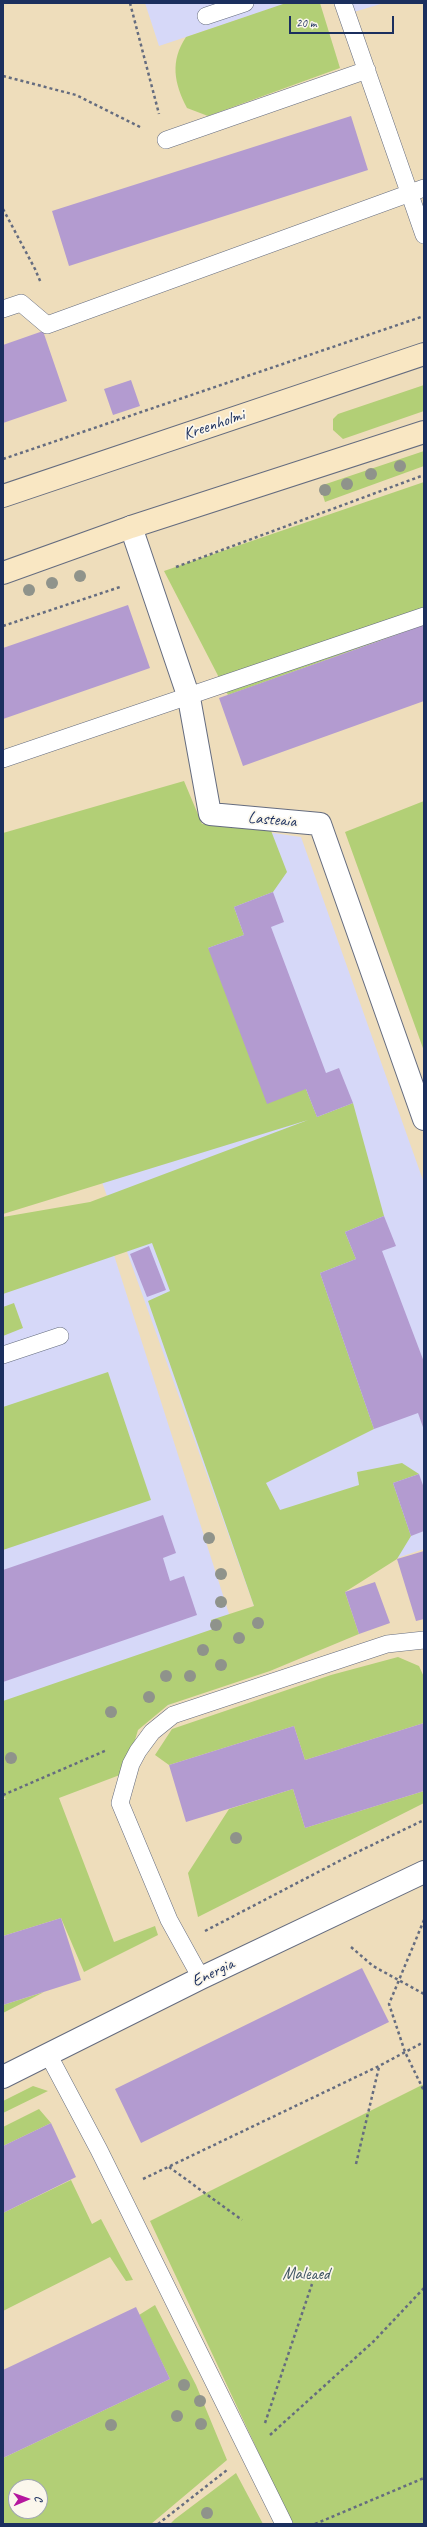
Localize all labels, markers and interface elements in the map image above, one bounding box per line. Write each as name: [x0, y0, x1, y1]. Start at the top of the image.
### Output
scale bar: [291, 8, 396, 34]
text: 20 m: [296, 15, 316, 31]
street label: Kreenholmi: [181, 405, 247, 445]
street label: Lasteaia: [247, 808, 297, 832]
street label: Energia: [189, 1954, 237, 1992]
park label: Maleaed: [282, 2265, 330, 2285]
north arrow: [8, 2479, 48, 2519]
text: С: [32, 2496, 46, 2502]

